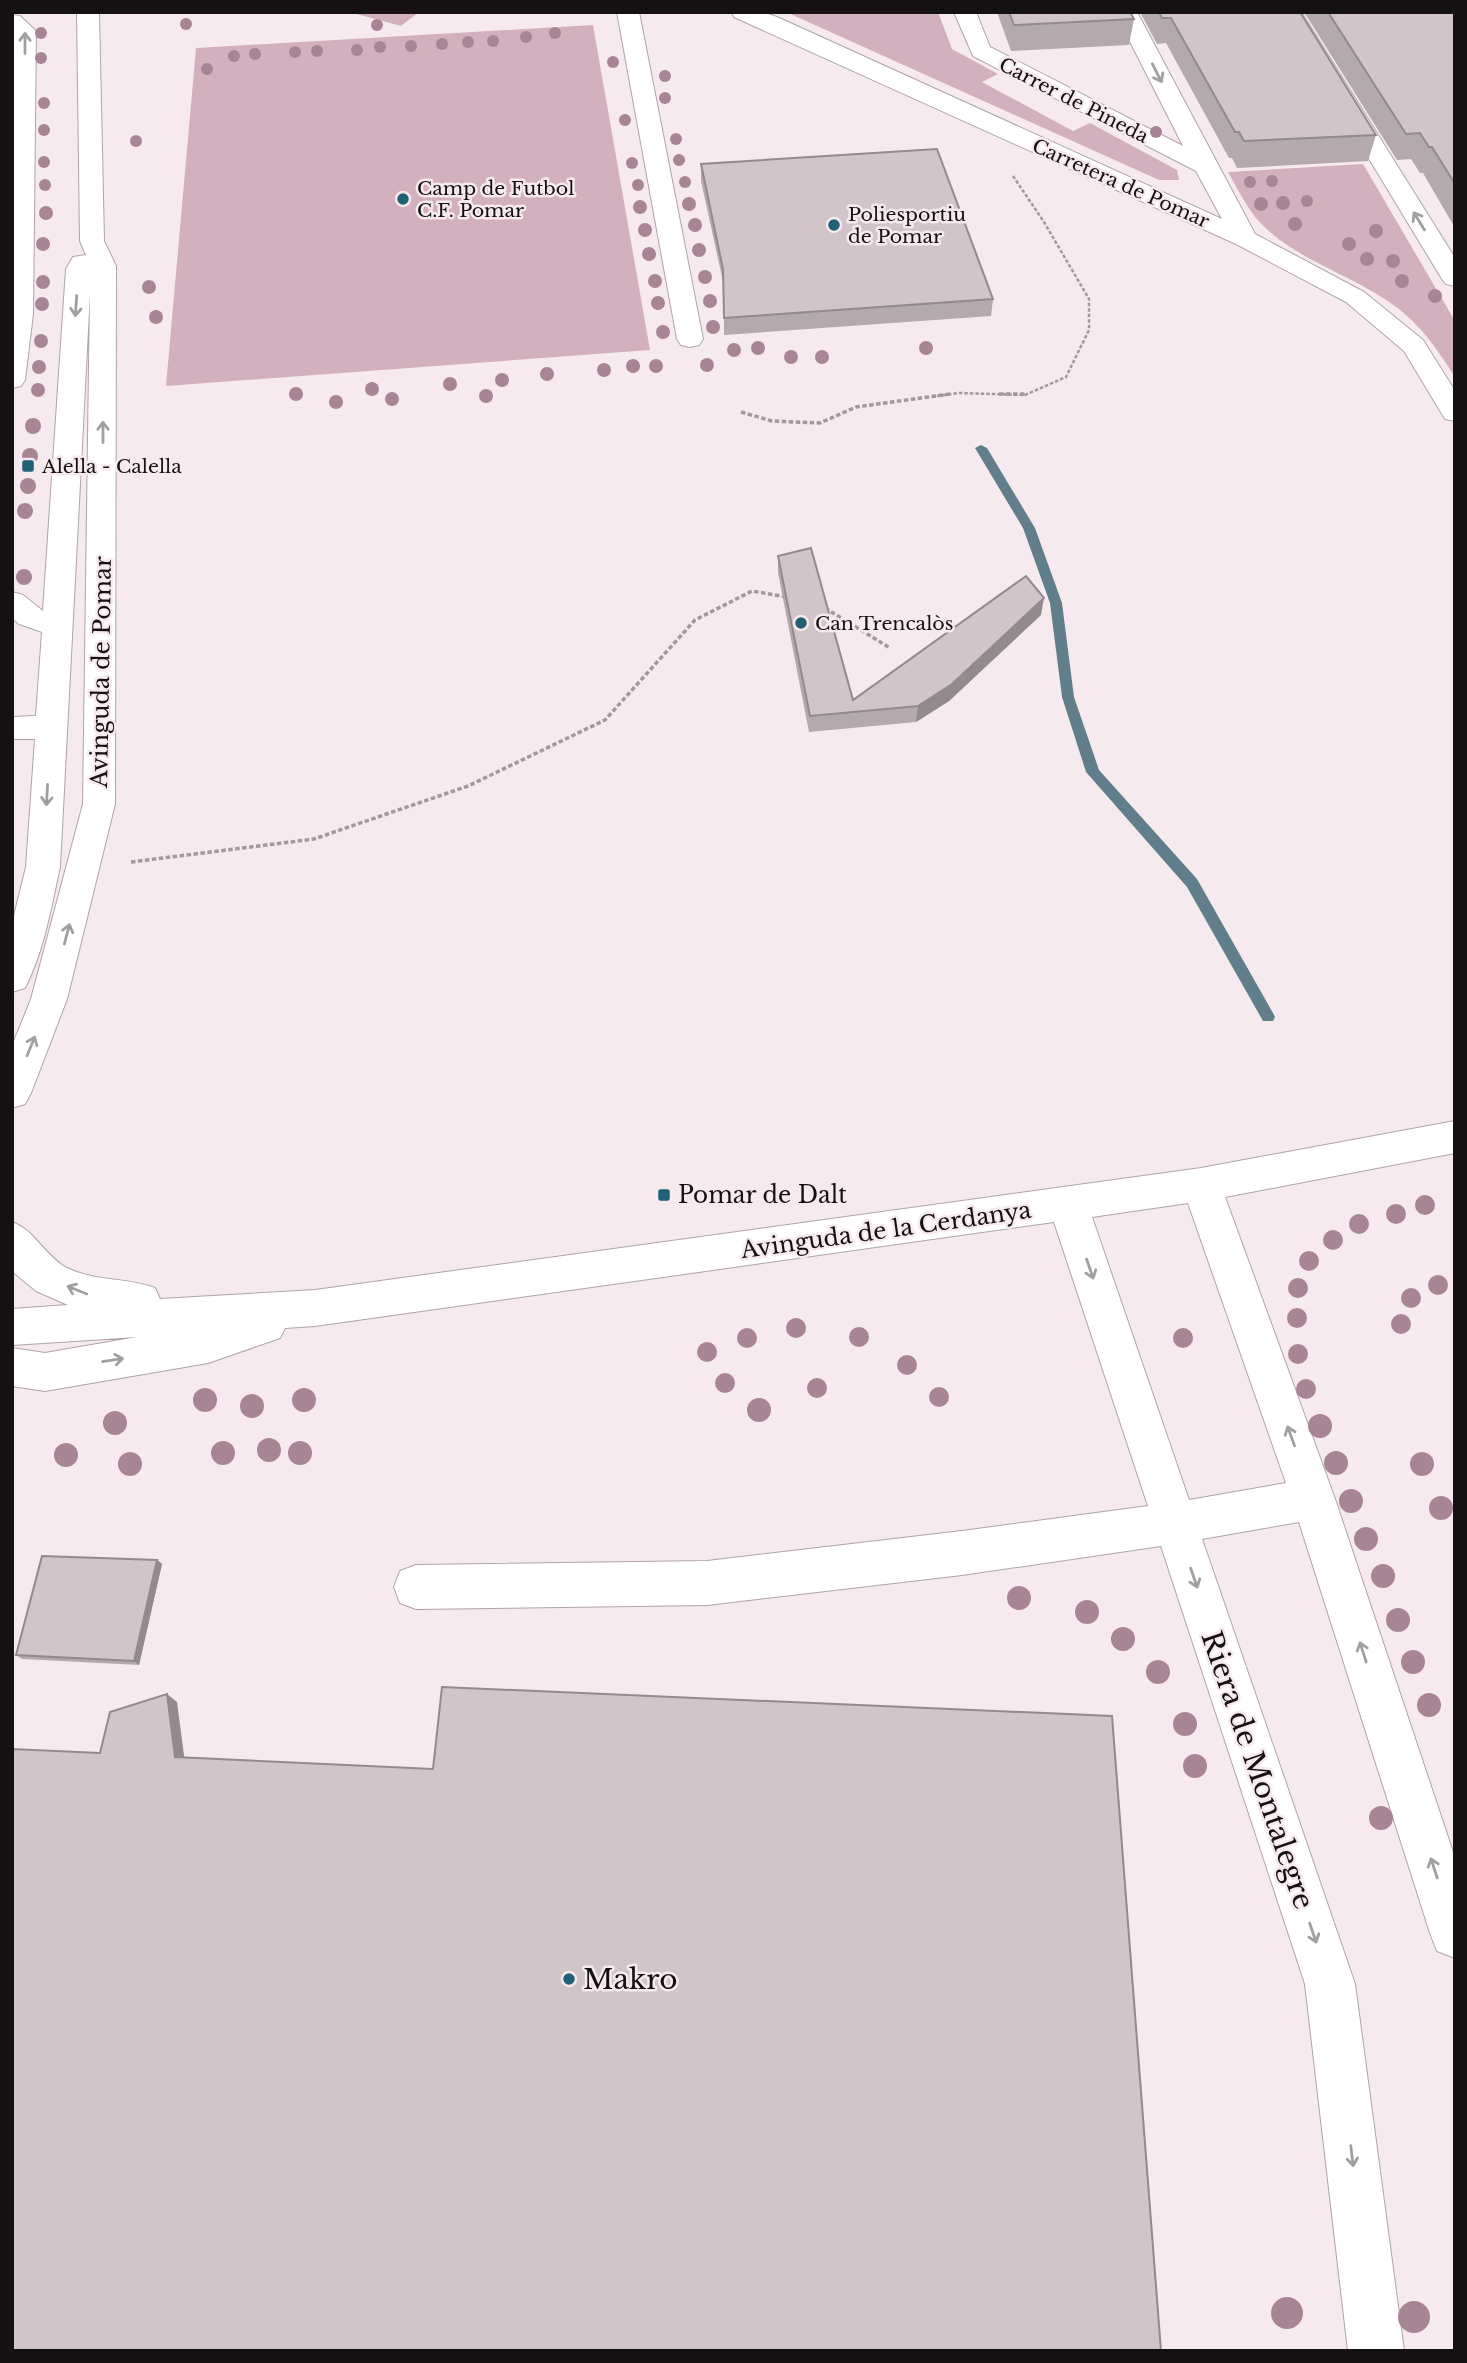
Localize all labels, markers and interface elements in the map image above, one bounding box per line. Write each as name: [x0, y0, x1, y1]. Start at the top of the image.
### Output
one-way arrow: [18, 32, 32, 55]
street label: Carrer de Pineda: [995, 53, 1153, 148]
one-way arrow: [1151, 62, 1165, 83]
street label: Carretera de Pomar: [1029, 134, 1213, 233]
place label: Camp de Futbol C.F. Pomar: [417, 177, 574, 222]
marker: Camp de Futbol C.F. Pomar: [395, 191, 411, 207]
place label: Poliesportiu de Pomar: [848, 203, 966, 248]
one-way arrow: [1411, 211, 1425, 231]
marker: Poliesportiu de Pomar: [826, 217, 842, 233]
one-way arrow: [69, 294, 82, 317]
one-way arrow: [96, 421, 110, 444]
place label: Alella - Calella: [41, 455, 182, 478]
marker: Alella - Calella: [20, 458, 36, 474]
street label: Avinguda de Pomar: [85, 556, 117, 789]
place label: Can Trencalòs: [815, 612, 953, 635]
marker: Can Trencalòs: [793, 615, 809, 631]
one-way arrow: [40, 784, 53, 806]
one-way arrow: [61, 923, 74, 945]
one-way arrow: [25, 1036, 38, 1057]
place label: Pomar de Dalt: [678, 1181, 847, 1209]
marker: Pomar de Dalt: [656, 1187, 672, 1203]
street label: Avinguda de la Cerdanya: [738, 1196, 1033, 1264]
one-way arrow: [1085, 1258, 1097, 1280]
one-way arrow: [66, 1282, 88, 1295]
one-way arrow: [101, 1353, 124, 1366]
one-way arrow: [1284, 1426, 1296, 1448]
one-way arrow: [1188, 1566, 1201, 1588]
street label: Riera de Montalegre: [1193, 1627, 1322, 1914]
one-way arrow: [1356, 1642, 1368, 1664]
one-way arrow: [1426, 1858, 1439, 1880]
one-way arrow: [1307, 1922, 1320, 1944]
place label: Makro: [583, 1962, 678, 1997]
marker: Makro: [561, 1971, 577, 1987]
one-way arrow: [1345, 2144, 1358, 2167]

